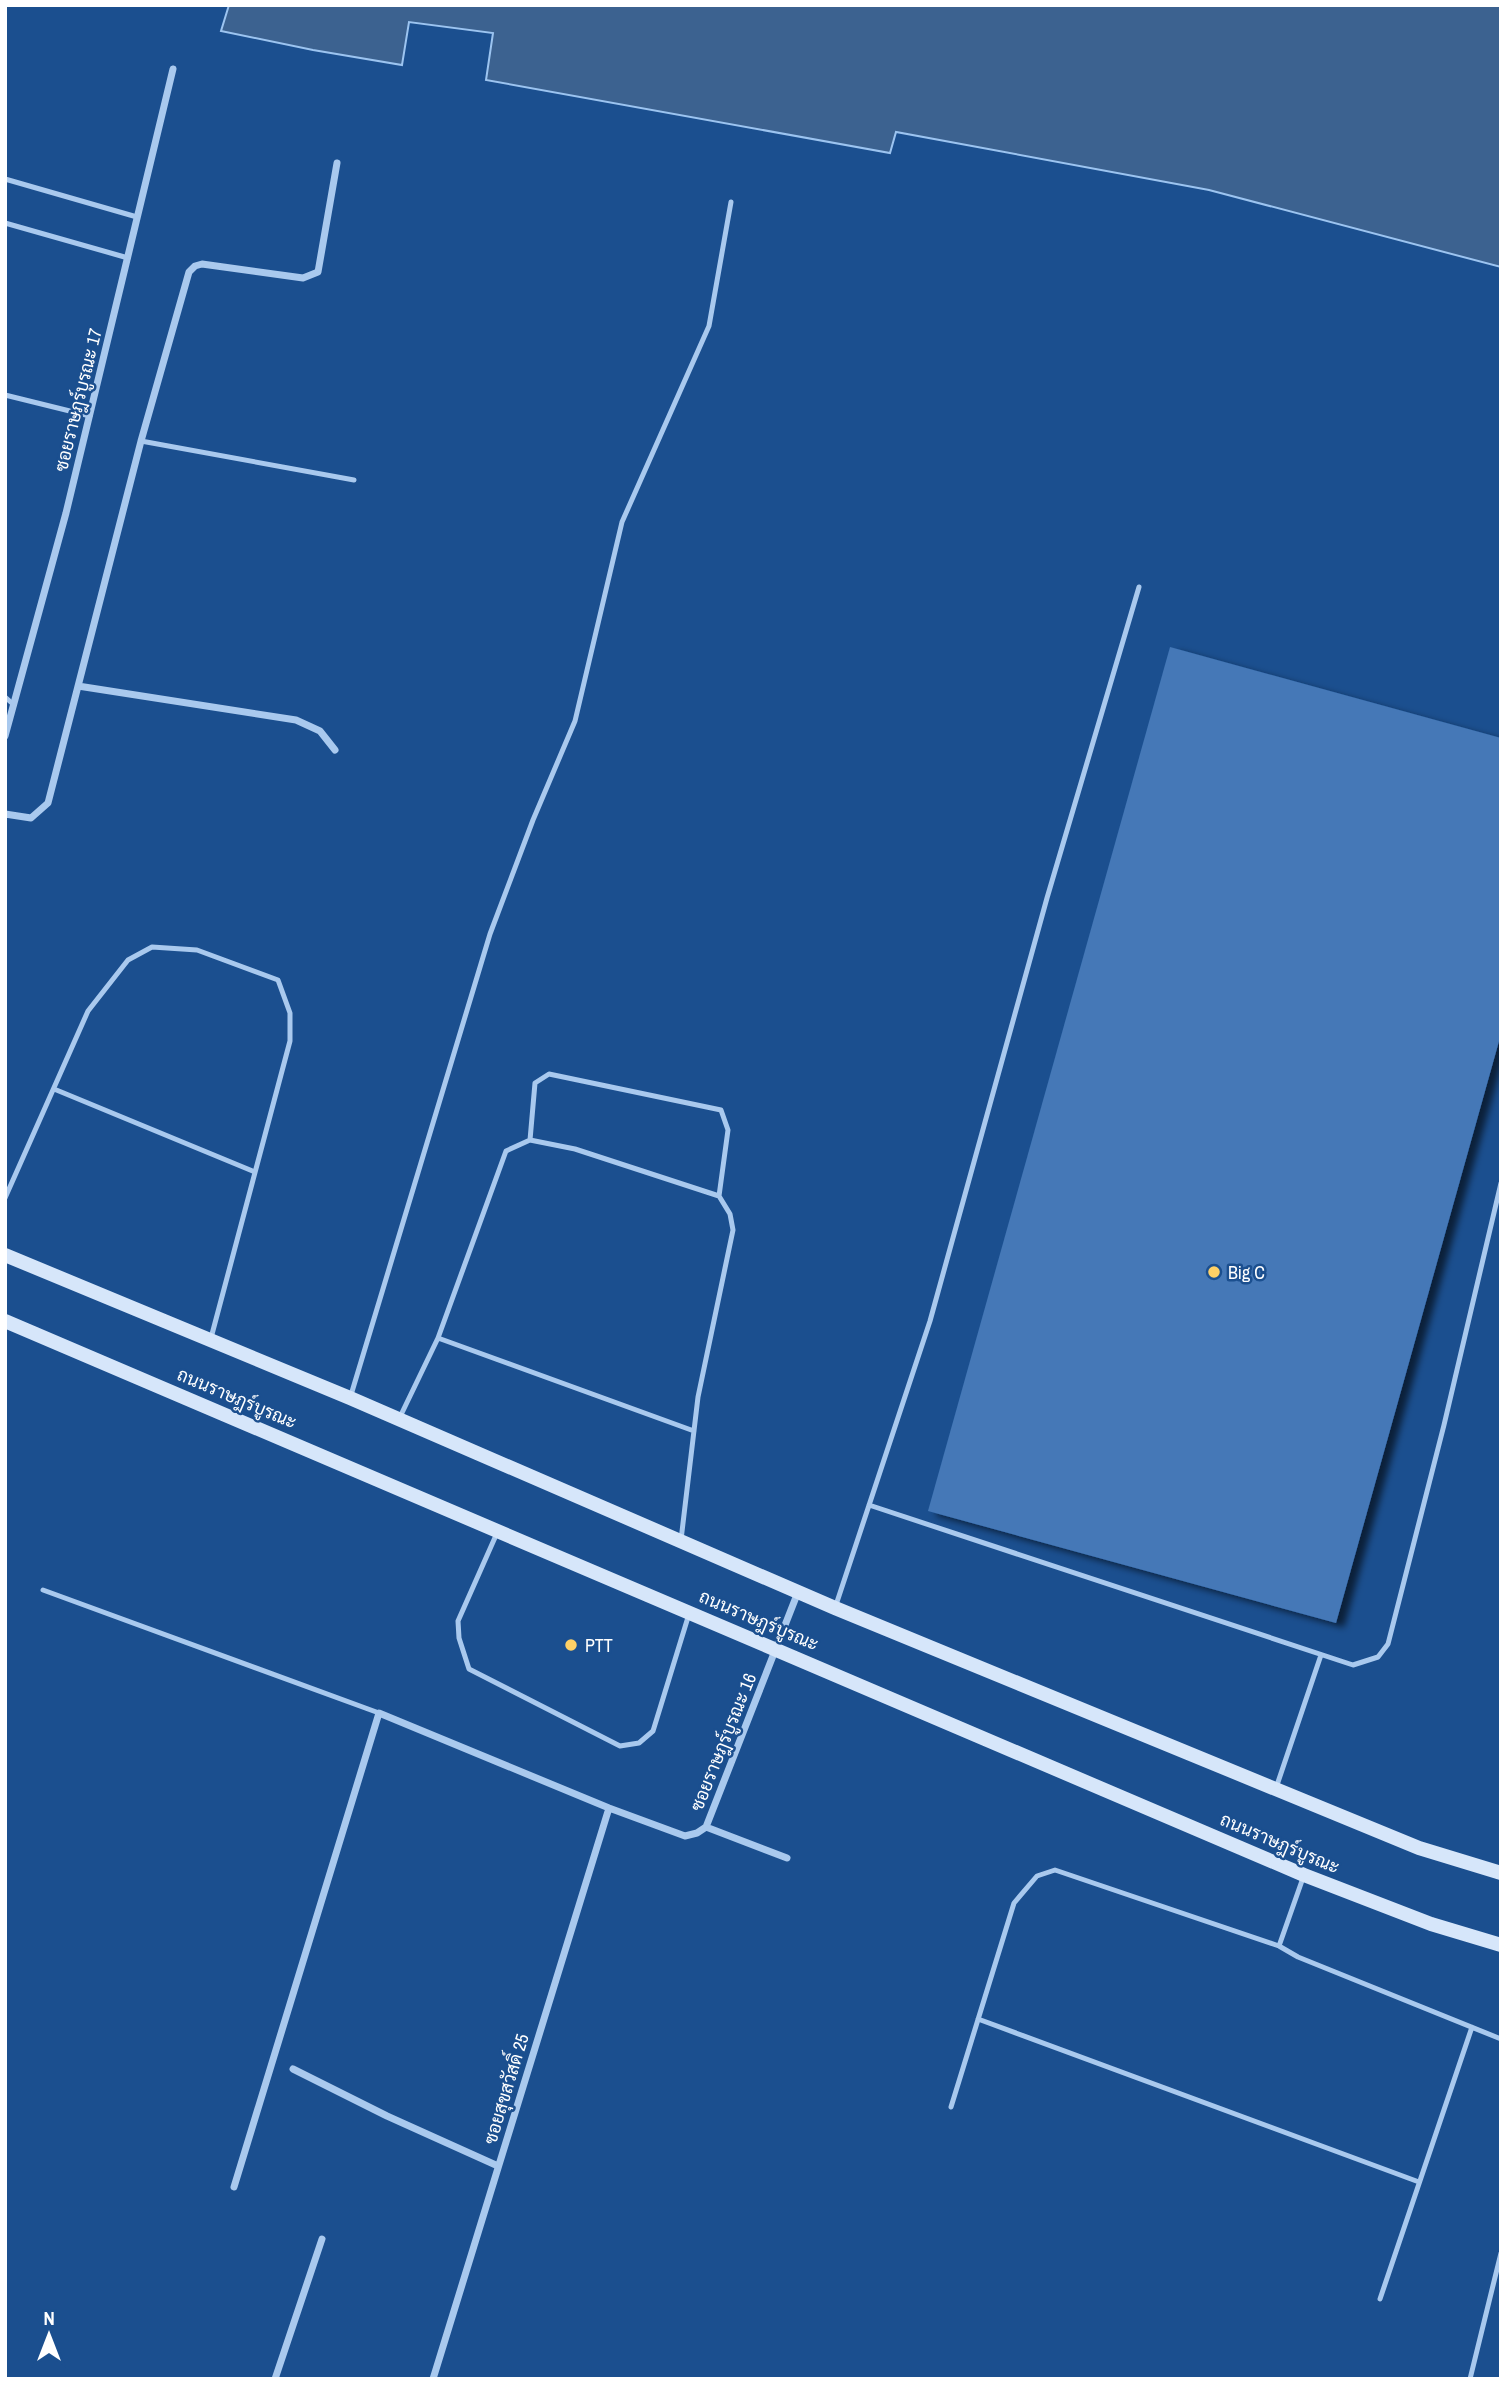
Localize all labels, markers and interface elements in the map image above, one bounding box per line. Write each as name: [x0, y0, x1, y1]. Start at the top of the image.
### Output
street label: ซอยราษฎร์บูรณะ 17: [48, 326, 109, 474]
place label: Big C: [1228, 1260, 1265, 1285]
marker: Big C: [1206, 1264, 1222, 1280]
street label: ถนนราษฎร์บูรณะ: [173, 1362, 301, 1435]
street label: ถนนราษฎร์บูรณะ: [695, 1584, 823, 1657]
place label: PTT: [585, 1633, 613, 1658]
marker: PTT: [563, 1637, 579, 1653]
street label: ซอยราษฎร์บูรณะ 16: [684, 1669, 763, 1815]
street label: ถนนราษฎร์บูรณะ: [1216, 1807, 1344, 1880]
street label: ซอยสุขสวัสดิ์ 25: [474, 2030, 535, 2147]
north arrow: [14, 2300, 84, 2370]
text: N: [43, 2305, 55, 2331]

